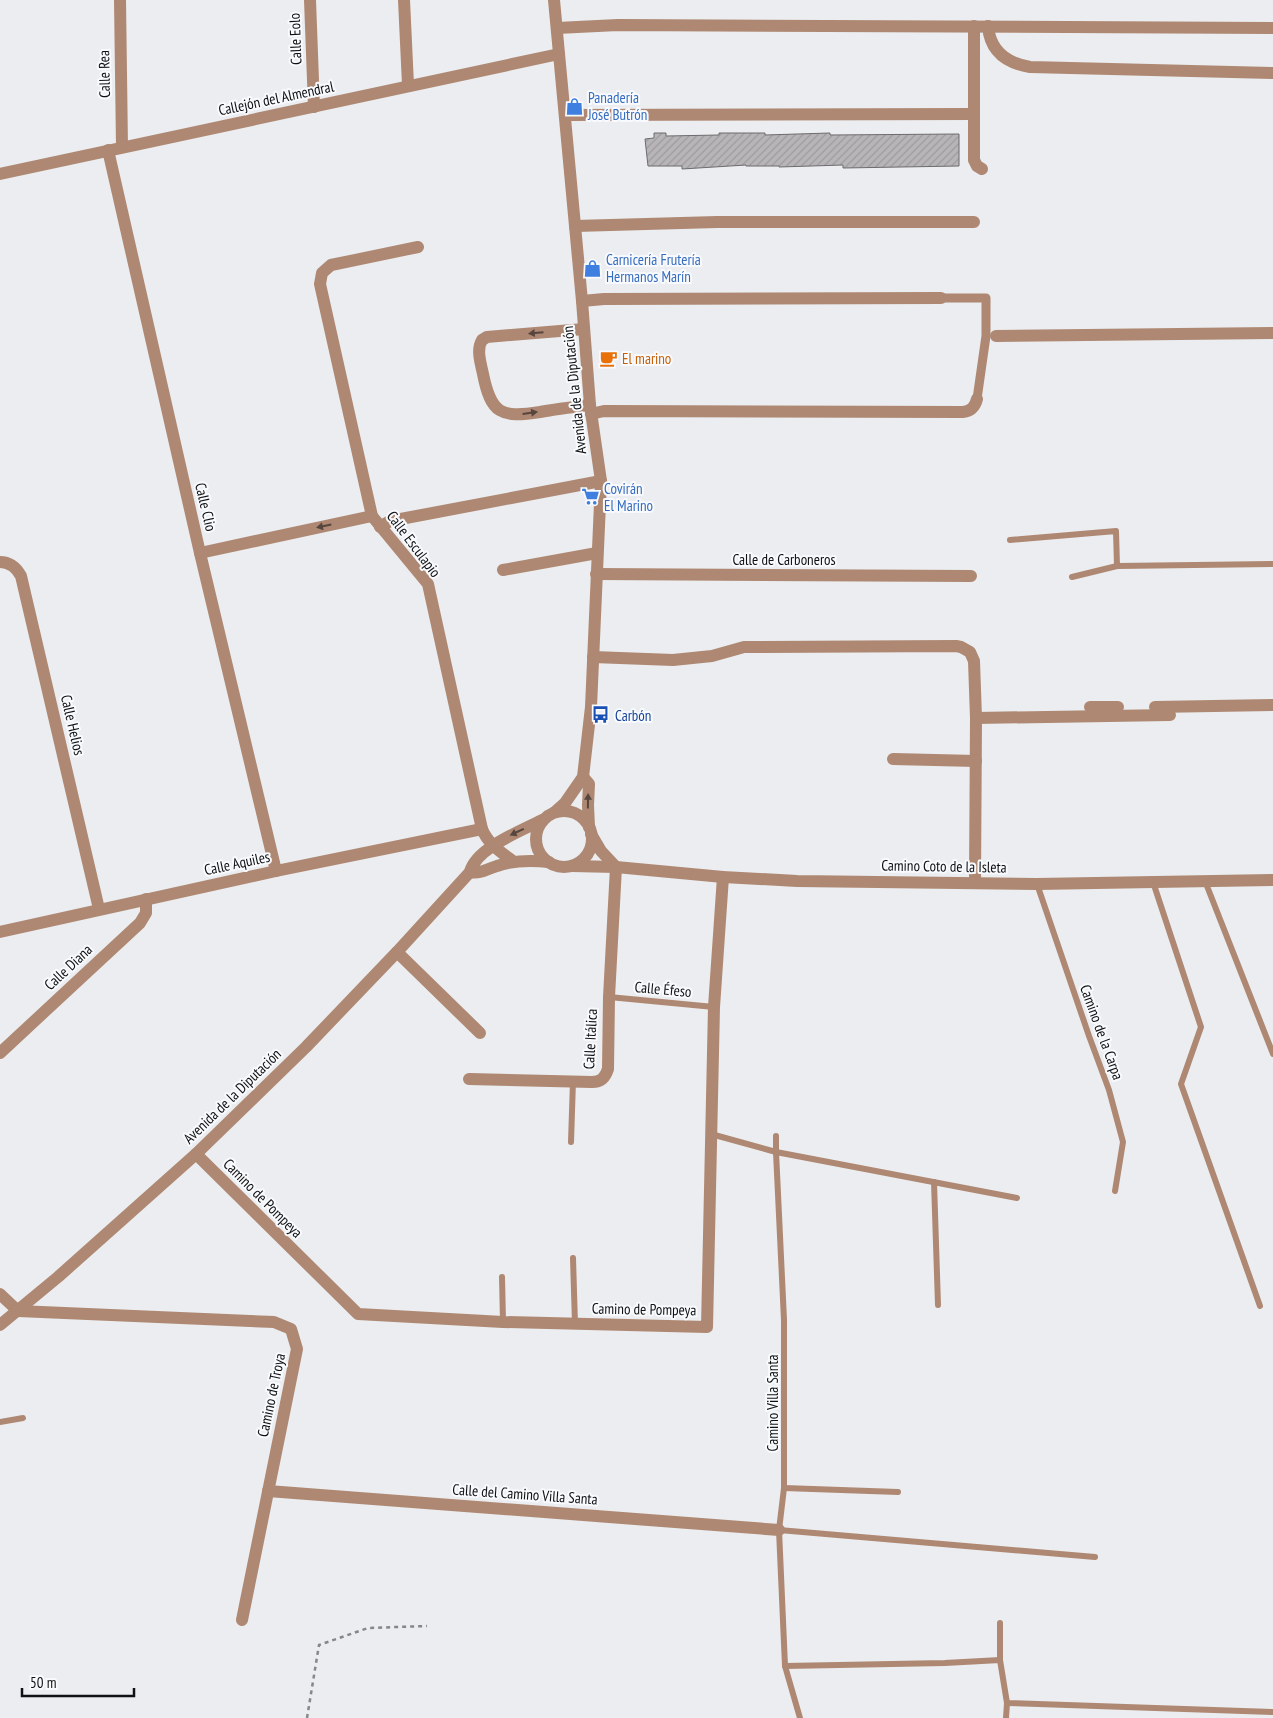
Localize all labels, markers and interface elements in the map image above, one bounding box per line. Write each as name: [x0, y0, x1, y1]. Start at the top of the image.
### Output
street label: Calle Eolo: [285, 13, 305, 65]
street label: Calle Rea: [94, 50, 114, 98]
street label: Callejón del Almendral: [217, 76, 336, 120]
place label: Panadería José Butrón: [587, 88, 647, 124]
shop icon: Panadería José Butrón: [564, 96, 584, 116]
place label: Carnicería Frutería Hermanos Marín: [606, 250, 701, 286]
shop icon: Carnicería Frutería Hermanos Marín: [582, 258, 602, 278]
street label: Avenida de la Diputación: [558, 325, 590, 455]
one-way arrow: [527, 329, 543, 337]
cafe icon: El marino: [598, 348, 618, 368]
place label: El marino: [622, 349, 671, 368]
one-way arrow: [522, 409, 538, 417]
place label: Covirán El Marino: [604, 479, 653, 515]
street label: Calle Clio: [191, 481, 221, 533]
supermarket icon: Covirán El Marino: [580, 487, 600, 507]
street label: Calle Esculapio: [383, 507, 445, 581]
one-way arrow: [317, 522, 332, 530]
street label: Calle de Carboneros: [732, 550, 836, 569]
street label: Calle Helios: [57, 693, 89, 757]
bus stop icon: Carbón: [591, 705, 611, 725]
place label: Carbón: [615, 706, 651, 725]
one-way arrow: [584, 793, 592, 809]
one-way arrow: [510, 829, 524, 837]
street label: Calle Aquiles: [202, 847, 272, 879]
street label: Camino Coto de la Isleta: [881, 855, 1007, 877]
street label: Calle Diana: [40, 940, 96, 994]
street label: Calle Éfeso: [634, 977, 692, 1001]
street label: Camino de la Carpa: [1076, 982, 1128, 1082]
street label: Calle Itálica: [579, 1008, 601, 1070]
street label: Avenida de la Diputación: [179, 1044, 285, 1148]
street label: Camino de Pompeya: [219, 1154, 307, 1242]
street label: Camino de Pompeya: [592, 1299, 696, 1319]
street label: Camino de Troya: [253, 1351, 289, 1439]
street label: Camino Villa Santa: [763, 1354, 782, 1452]
street label: Calle del Camino Villa Santa: [452, 1479, 598, 1509]
scale bar: [22, 1666, 135, 1698]
text: 50 m: [30, 1673, 56, 1692]

